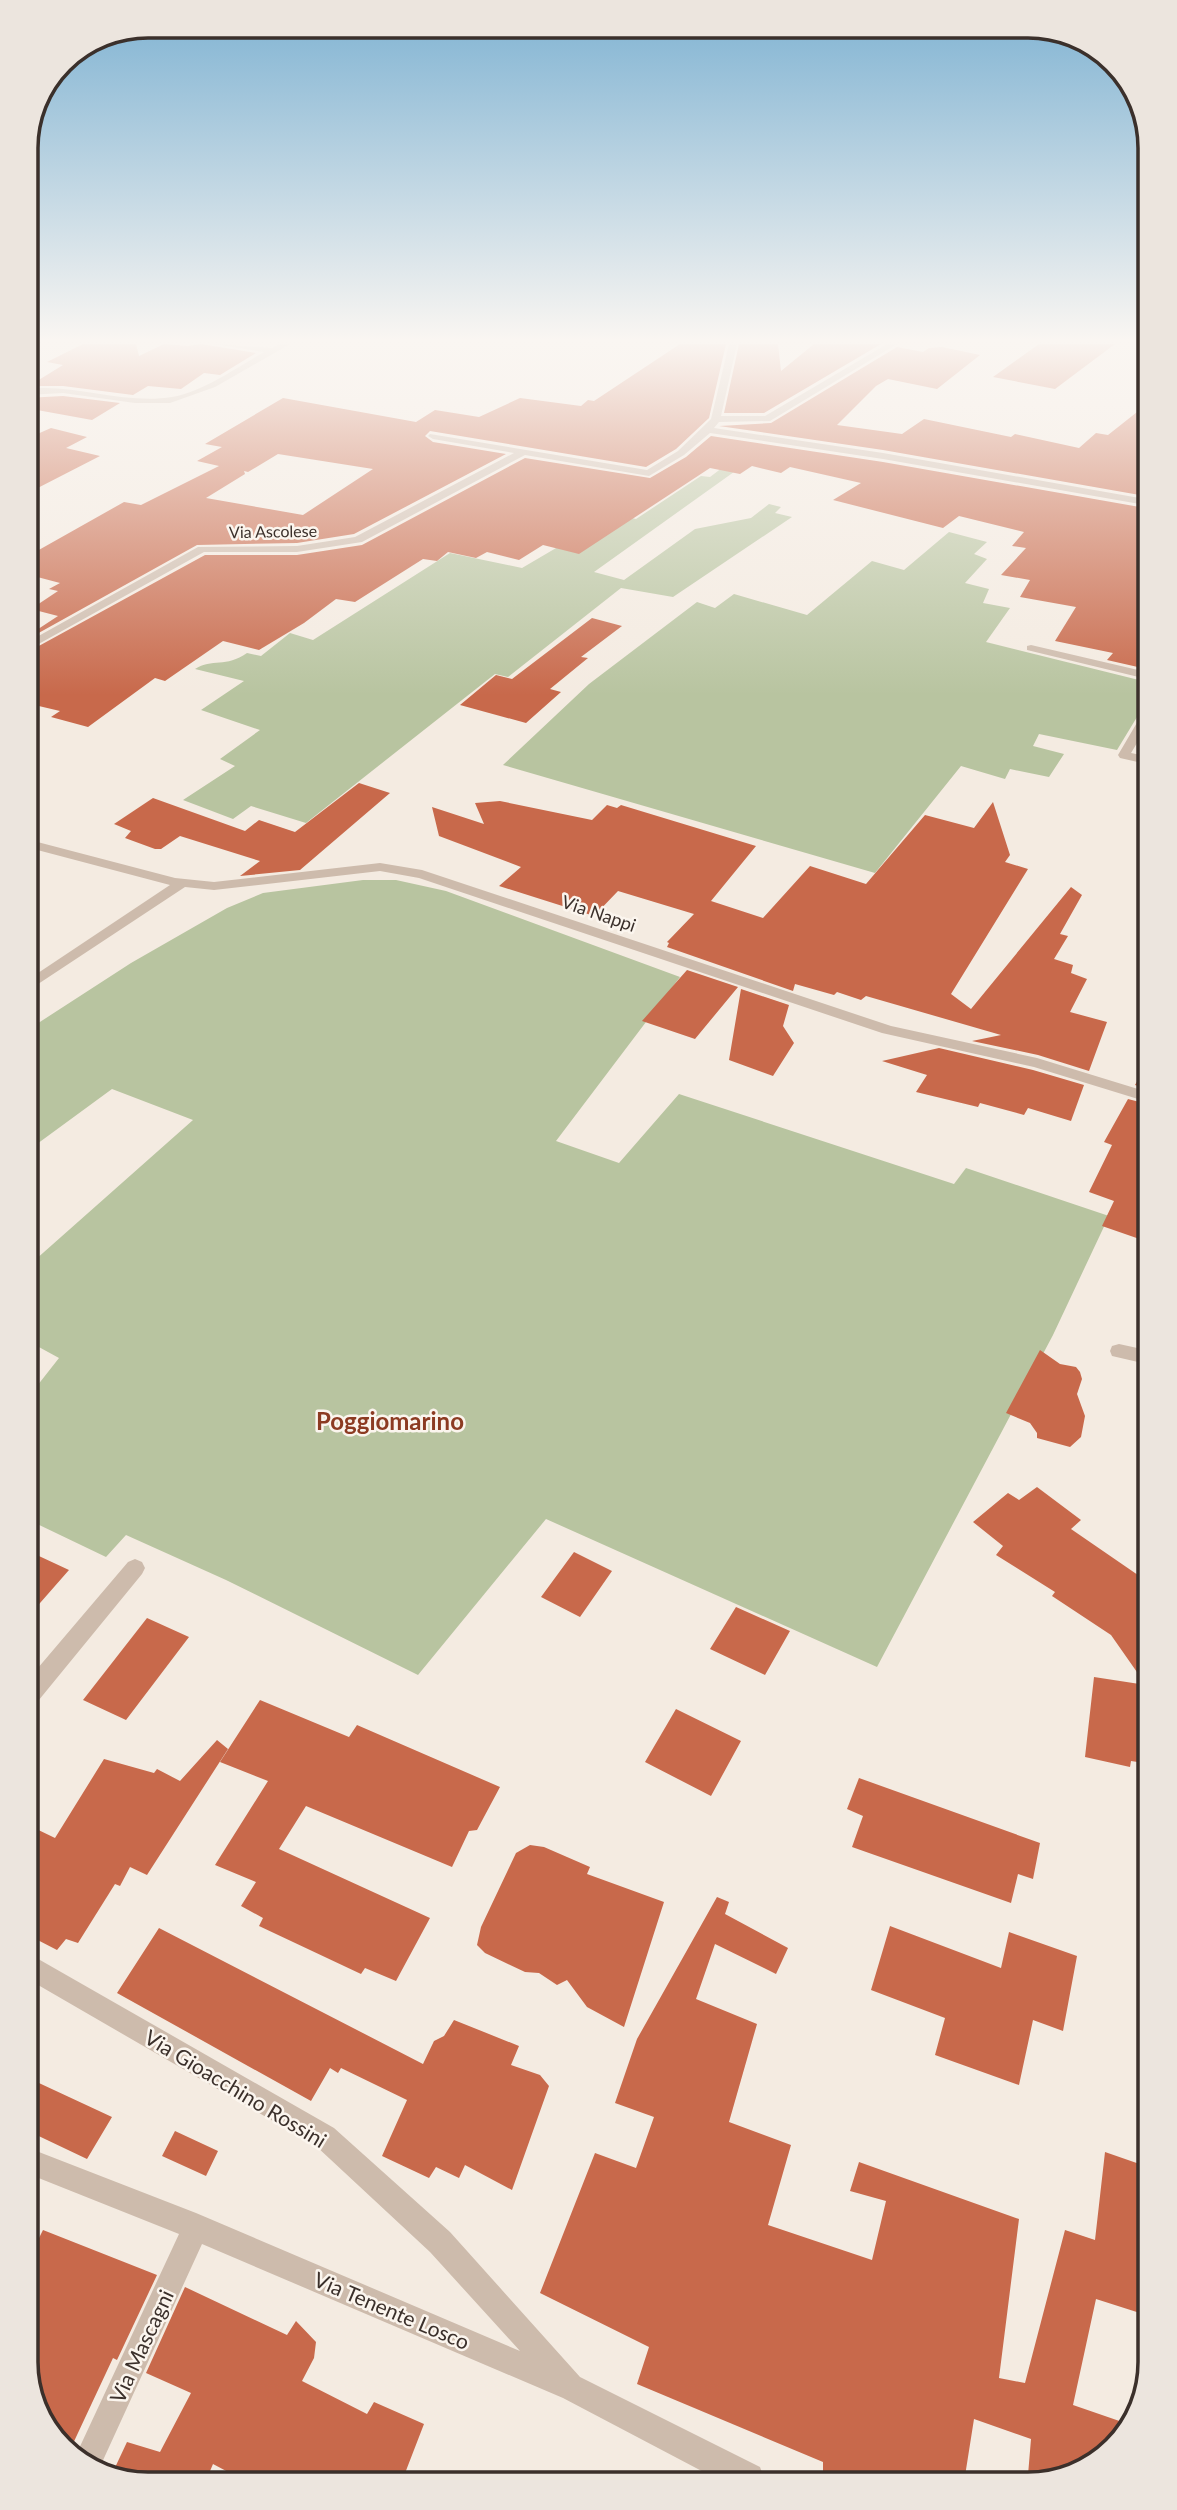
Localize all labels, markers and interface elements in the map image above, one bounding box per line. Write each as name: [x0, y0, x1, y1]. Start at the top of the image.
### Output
street label: Via Ascolese: [229, 521, 317, 541]
street label: Via Nappi: [559, 890, 639, 936]
district label: Poggiomarino: [316, 1406, 464, 1435]
street label: Via Gioacchino Rossini: [141, 2024, 331, 2152]
street label: Via Tenente Losco: [311, 2266, 474, 2354]
street label: Via Mascagni: [104, 2285, 178, 2407]

